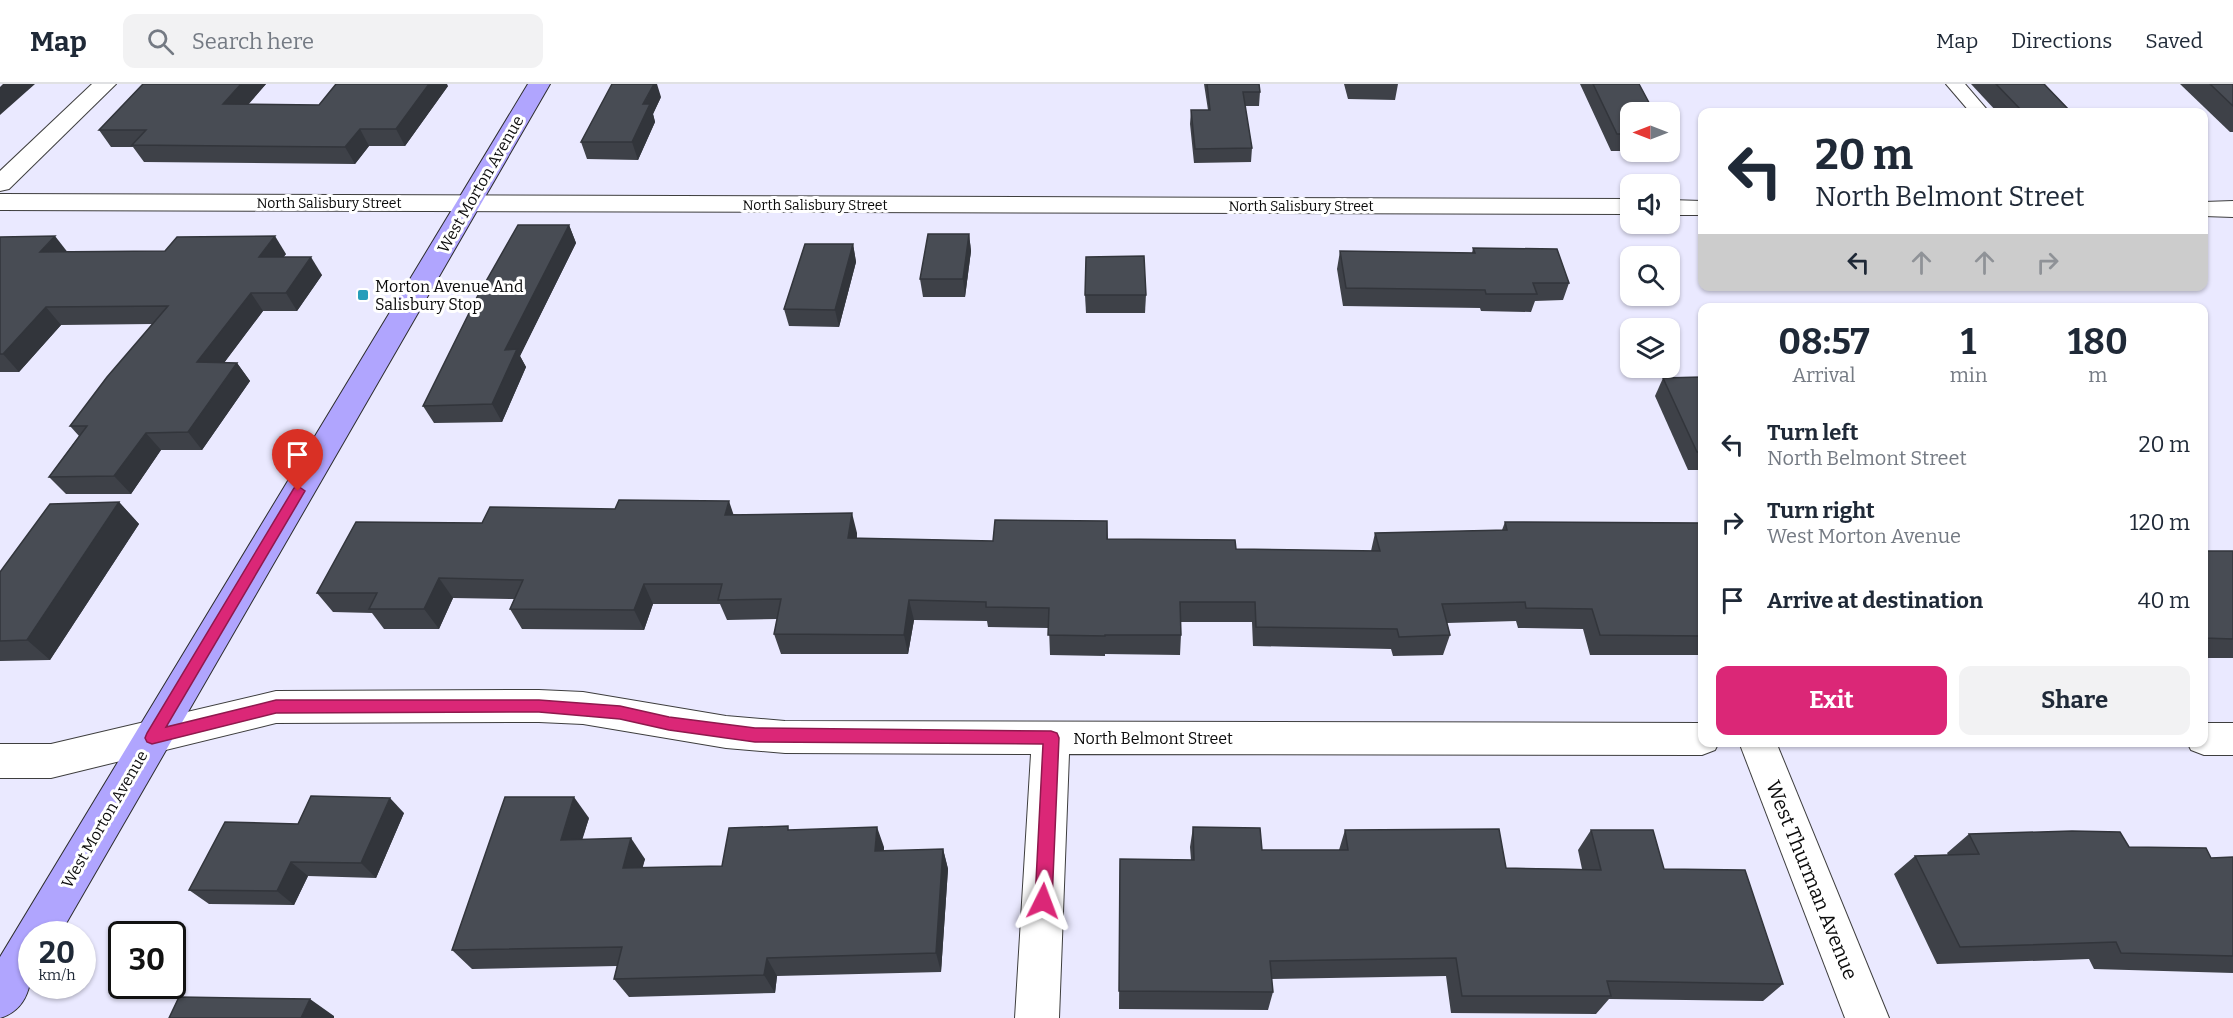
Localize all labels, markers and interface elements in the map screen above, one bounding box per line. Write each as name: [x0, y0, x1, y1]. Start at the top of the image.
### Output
search box: [123, 14, 543, 68]
text: Map: [30, 25, 87, 58]
icon: search: [144, 25, 177, 58]
text: Search here: [192, 28, 314, 55]
text: Map: [1936, 28, 1978, 54]
text: Directions: [2011, 28, 2112, 54]
text: Saved: [2145, 28, 2203, 54]
north arrow: [1620, 102, 1680, 162]
map controls: [1620, 102, 1680, 378]
street label: West Morton Avenue: [433, 112, 527, 256]
text: 20 m: [1815, 130, 1913, 180]
icon: left: [1716, 132, 1794, 210]
button: sound: [1620, 174, 1680, 234]
text: North Belmont Street: [1815, 181, 2085, 213]
street label: North Salisbury Street: [256, 195, 402, 212]
street label: North Salisbury Street: [742, 197, 888, 214]
street label: North Salisbury Street: [1228, 198, 1374, 215]
button: search: [1620, 246, 1680, 306]
icon: left: [1842, 246, 1875, 279]
icon: ahead: [1905, 246, 1938, 279]
icon: ahead: [1968, 246, 2001, 279]
icon: right: [2031, 246, 2064, 279]
place label: Morton Avenue And Salisbury Stop: [375, 277, 524, 314]
marker: Morton Avenue And Salisbury Stop: [356, 288, 370, 302]
button: layers: [1620, 318, 1680, 378]
text: 08:57: [1778, 320, 1870, 364]
text: 1: [1961, 320, 1976, 364]
text: 180: [2068, 320, 2128, 364]
text: Arrival: [1792, 363, 1856, 387]
text: min: [1950, 363, 1987, 387]
text: m: [2088, 363, 2107, 387]
text: Turn left: [1767, 419, 1859, 446]
icon: left: [1716, 428, 1749, 461]
pin: [272, 429, 323, 491]
text: 20 m: [2139, 431, 2190, 458]
icon: arrive: [281, 438, 314, 471]
text: North Belmont Street: [1767, 446, 1967, 470]
text: Turn right: [1767, 497, 1875, 524]
icon: right: [1716, 506, 1749, 539]
text: 120 m: [2130, 509, 2190, 536]
text: West Morton Avenue: [1767, 524, 1961, 548]
icon: arrive: [1716, 584, 1749, 617]
text: Arrive at destination: [1767, 587, 1983, 614]
text: 40 m: [2138, 587, 2190, 614]
button: Exit: [1716, 666, 1947, 735]
button: Share: [1959, 666, 2190, 735]
street label: North Belmont Street: [1073, 729, 1233, 748]
street label: West Morton Avenue: [57, 747, 151, 891]
street label: West Thurman Avenue: [1761, 777, 1863, 983]
position arrow: [1011, 869, 1075, 933]
speed limit sign: 30: [108, 921, 186, 999]
text: 20: [39, 935, 75, 971]
text: km/h: [38, 966, 76, 984]

